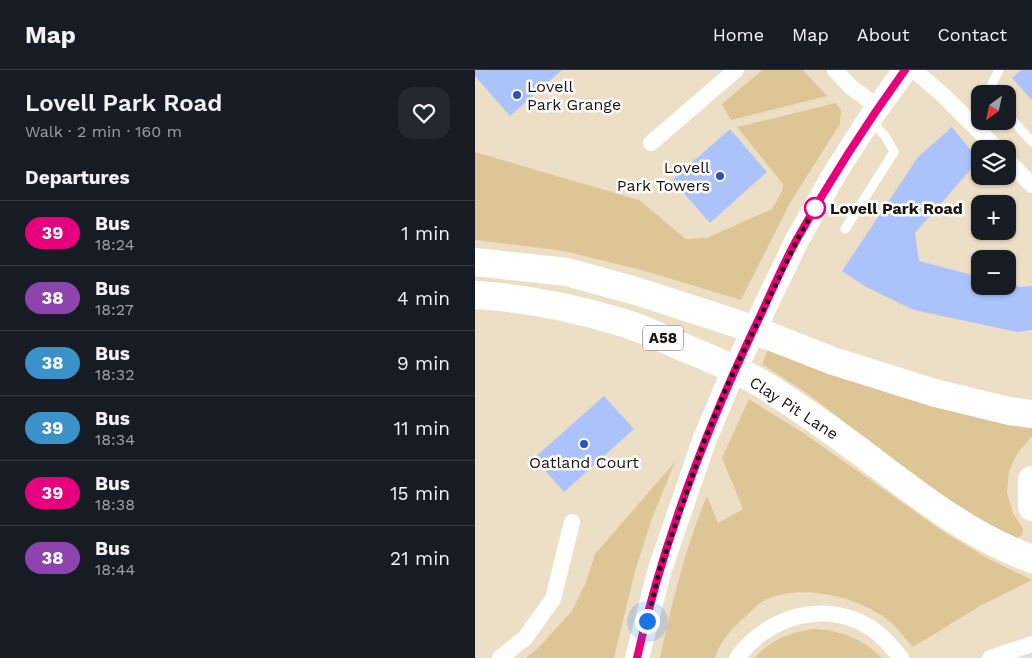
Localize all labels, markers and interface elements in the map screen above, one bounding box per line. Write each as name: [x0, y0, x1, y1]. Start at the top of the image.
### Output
text: Map: [25, 21, 76, 49]
text: Home: [713, 24, 764, 45]
text: Map: [792, 24, 829, 45]
text: About: [857, 24, 909, 45]
text: Contact: [937, 24, 1007, 45]
place label: Lovell Park Grange: [527, 77, 621, 114]
north arrow: [971, 85, 1016, 130]
map controls: [971, 85, 1016, 295]
button: heart: [398, 87, 450, 139]
text: Lovell Park Road: [25, 89, 222, 117]
marker: Lovell Park Grange: [511, 89, 523, 101]
text: Walk · 2 min · 160 m: [25, 122, 182, 141]
button: layers: [971, 140, 1016, 185]
place label: Lovell Park Towers: [617, 158, 710, 195]
text: Departures: [25, 166, 130, 189]
marker: Lovell Park Towers: [714, 170, 726, 182]
button: +: [971, 195, 1016, 240]
marker: Lovell Park Road: [804, 197, 826, 219]
place label: Lovell Park Road: [830, 199, 963, 218]
text: Bus: [95, 212, 130, 235]
text: 39: [42, 222, 63, 243]
text: 1 min: [401, 222, 450, 245]
text: 18:24: [95, 235, 134, 254]
button: −: [971, 250, 1016, 295]
text: Bus: [95, 277, 130, 300]
text: 38: [42, 287, 63, 308]
text: 4 min: [397, 287, 450, 310]
text: 18:27: [95, 300, 134, 319]
road number: A58: [643, 326, 683, 350]
text: Bus: [95, 342, 130, 365]
text: 38: [42, 352, 63, 373]
text: 9 min: [397, 352, 450, 375]
text: 18:32: [95, 365, 135, 384]
street label: Clay Pit Lane: [746, 372, 842, 444]
text: Bus: [95, 407, 130, 430]
text: 39: [42, 417, 63, 438]
text: 11 min: [394, 417, 450, 440]
text: 18:34: [95, 430, 135, 449]
marker: Oatland Court: [578, 438, 590, 450]
place label: Oatland Court: [529, 453, 639, 472]
text: Bus: [95, 472, 130, 495]
text: 39: [42, 482, 63, 503]
text: 15 min: [390, 482, 450, 505]
text: 18:38: [95, 495, 135, 514]
text: Bus: [95, 537, 130, 560]
text: 38: [42, 547, 63, 568]
text: 21 min: [390, 547, 450, 570]
text: 18:44: [95, 560, 135, 579]
your location: [635, 609, 660, 634]

